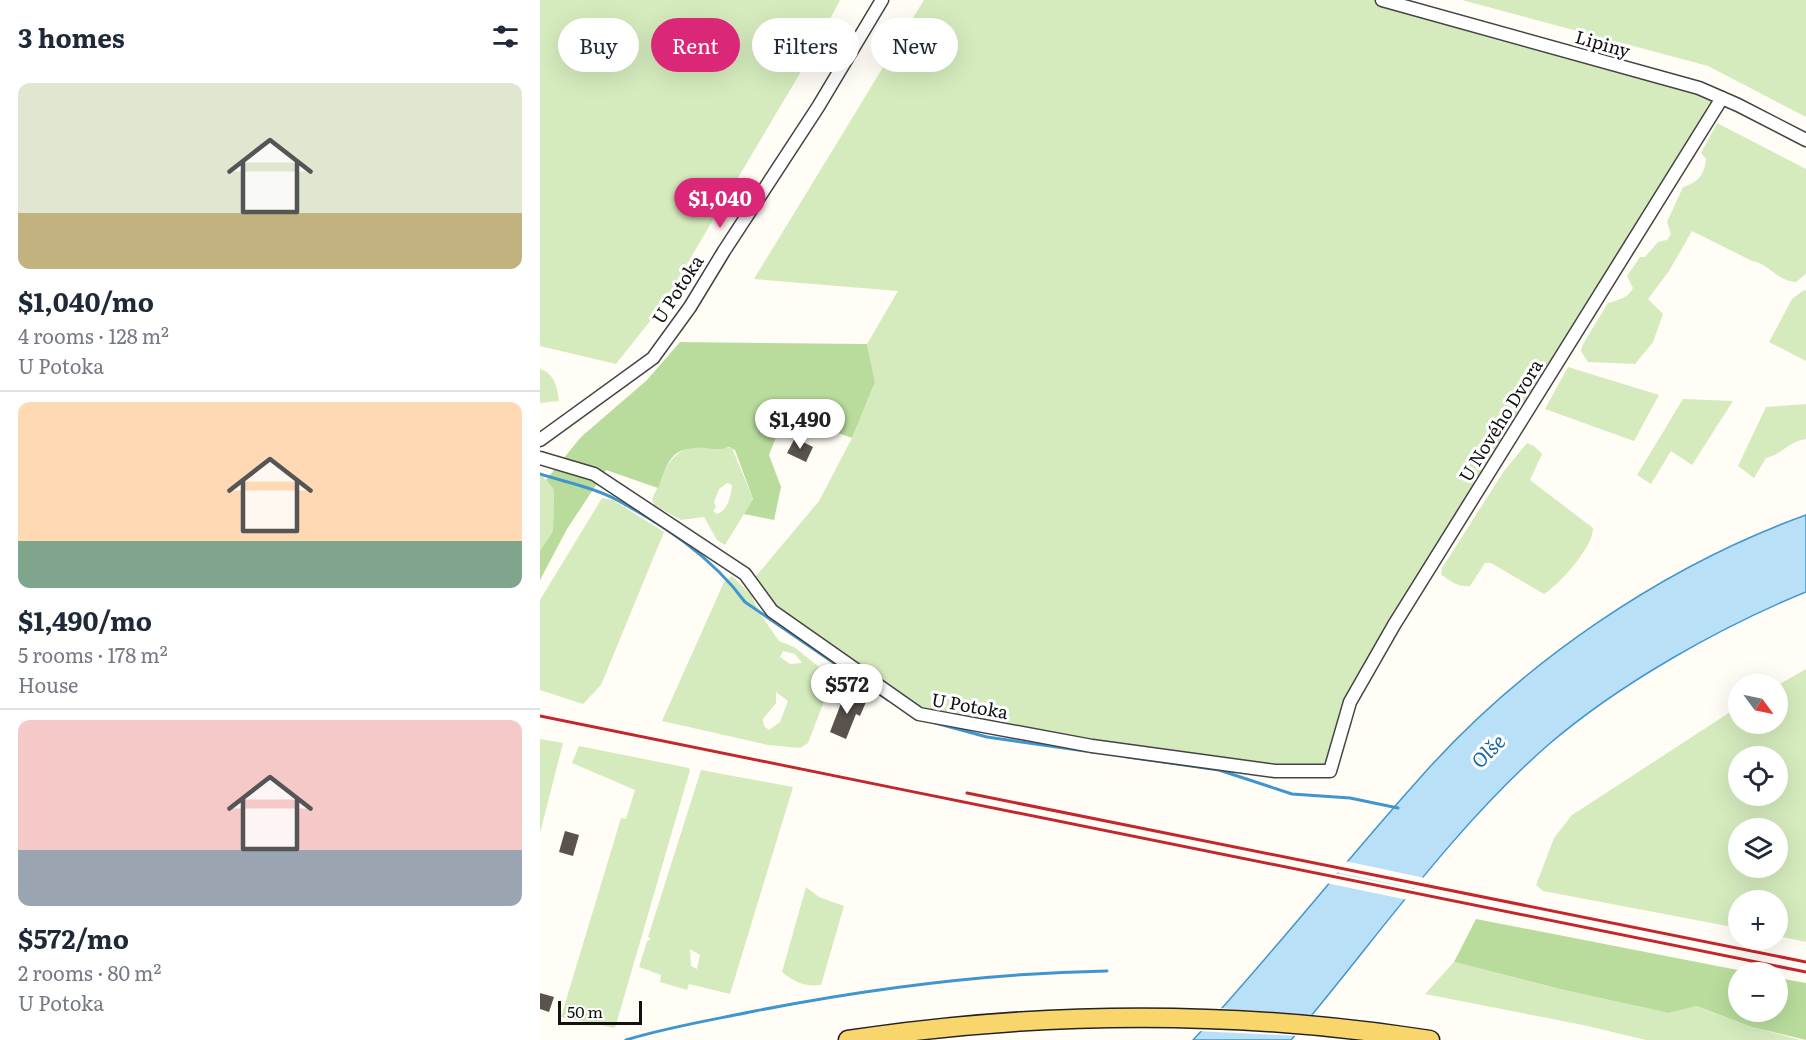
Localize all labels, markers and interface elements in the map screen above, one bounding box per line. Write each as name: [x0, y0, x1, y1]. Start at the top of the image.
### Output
text: 3 homes: [18, 17, 125, 56]
chip: Buy: [558, 18, 639, 72]
chip: Rent: [651, 18, 740, 72]
chip: Filters: [752, 18, 859, 72]
chip: New: [871, 18, 958, 72]
icon: filters: [489, 20, 522, 53]
street label: Lipiny: [1572, 22, 1634, 64]
icon: home: [216, 122, 324, 230]
pin: $1,040: [671, 178, 769, 229]
text: $1,040: [688, 182, 752, 212]
street label: U Potoka: [645, 249, 710, 329]
text: $1,040/mo: [18, 281, 154, 320]
text: 4 rooms · 128 m²: [18, 320, 169, 350]
text: U Potoka: [18, 350, 104, 380]
street label: U Nového Dvora: [1451, 353, 1549, 487]
pin: $1,490: [751, 399, 849, 450]
text: $1,490: [769, 403, 831, 433]
icon: home: [216, 441, 324, 549]
text: $1,490/mo: [18, 600, 152, 639]
text: 5 rooms · 178 m²: [18, 639, 168, 669]
pin: $572: [811, 664, 883, 715]
text: $572: [825, 668, 869, 698]
text: House: [18, 669, 78, 699]
north arrow: [1728, 674, 1788, 734]
map controls: [1728, 674, 1788, 1022]
street label: U Potoka: [930, 685, 1011, 725]
water label: Olše: [1463, 726, 1511, 774]
button: locate: [1728, 746, 1788, 806]
icon: home: [216, 759, 324, 867]
button: layers: [1728, 818, 1788, 878]
button: +: [1728, 890, 1788, 950]
text: $572/mo: [18, 918, 129, 957]
text: 2 rooms · 80 m²: [18, 957, 161, 987]
button: −: [1728, 962, 1788, 1022]
text: U Potoka: [18, 987, 104, 1017]
scale bar: [558, 998, 642, 1026]
text: 50 m: [567, 999, 603, 1023]

